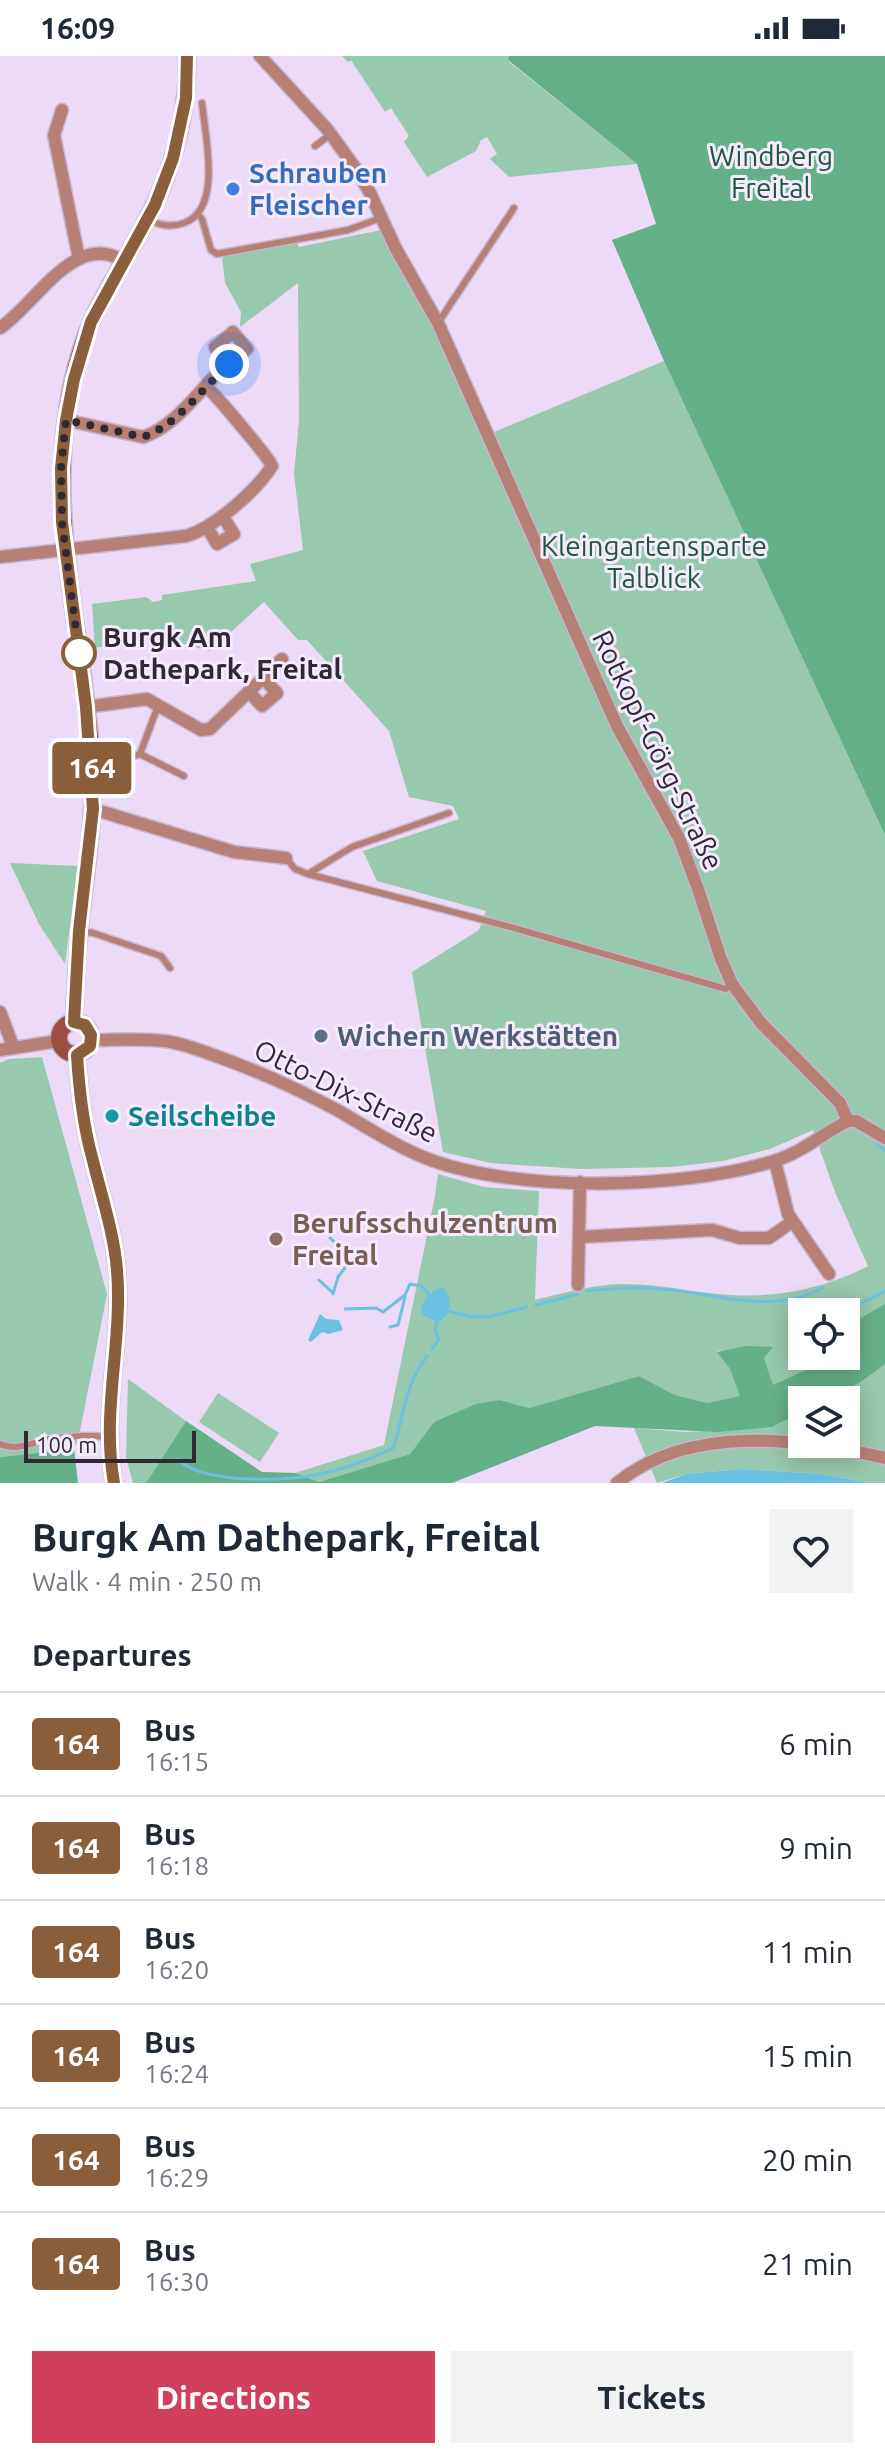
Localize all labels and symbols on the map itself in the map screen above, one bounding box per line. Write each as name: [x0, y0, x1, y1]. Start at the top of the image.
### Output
park label: Windberg Freital: [709, 140, 833, 203]
place label: Schrauben Fleischer: [249, 157, 387, 220]
marker: Schrauben Fleischer: [224, 180, 242, 198]
your location: [209, 344, 249, 384]
park label: Kleingartensparte Talblick: [541, 530, 767, 593]
place label: Burgk Am Dathepark, Freital: [103, 621, 342, 684]
street label: Rotkopf-Görg-Straße: [587, 625, 730, 874]
marker: Burgk Am Dathepark, Freital: [62, 636, 96, 670]
line badge: 164: [46, 742, 138, 794]
place label: Wichern Werkstätten: [337, 1020, 618, 1051]
marker: Wichern Werkstätten: [312, 1027, 330, 1045]
street label: Otto-Dix-Straße: [250, 1033, 443, 1148]
place label: Seilscheibe: [128, 1100, 276, 1131]
marker: Seilscheibe: [103, 1107, 121, 1125]
place label: Berufsschulzentrum Freital: [292, 1207, 558, 1270]
marker: Berufsschulzentrum Freital: [267, 1230, 285, 1248]
scale bar: [24, 1427, 196, 1463]

